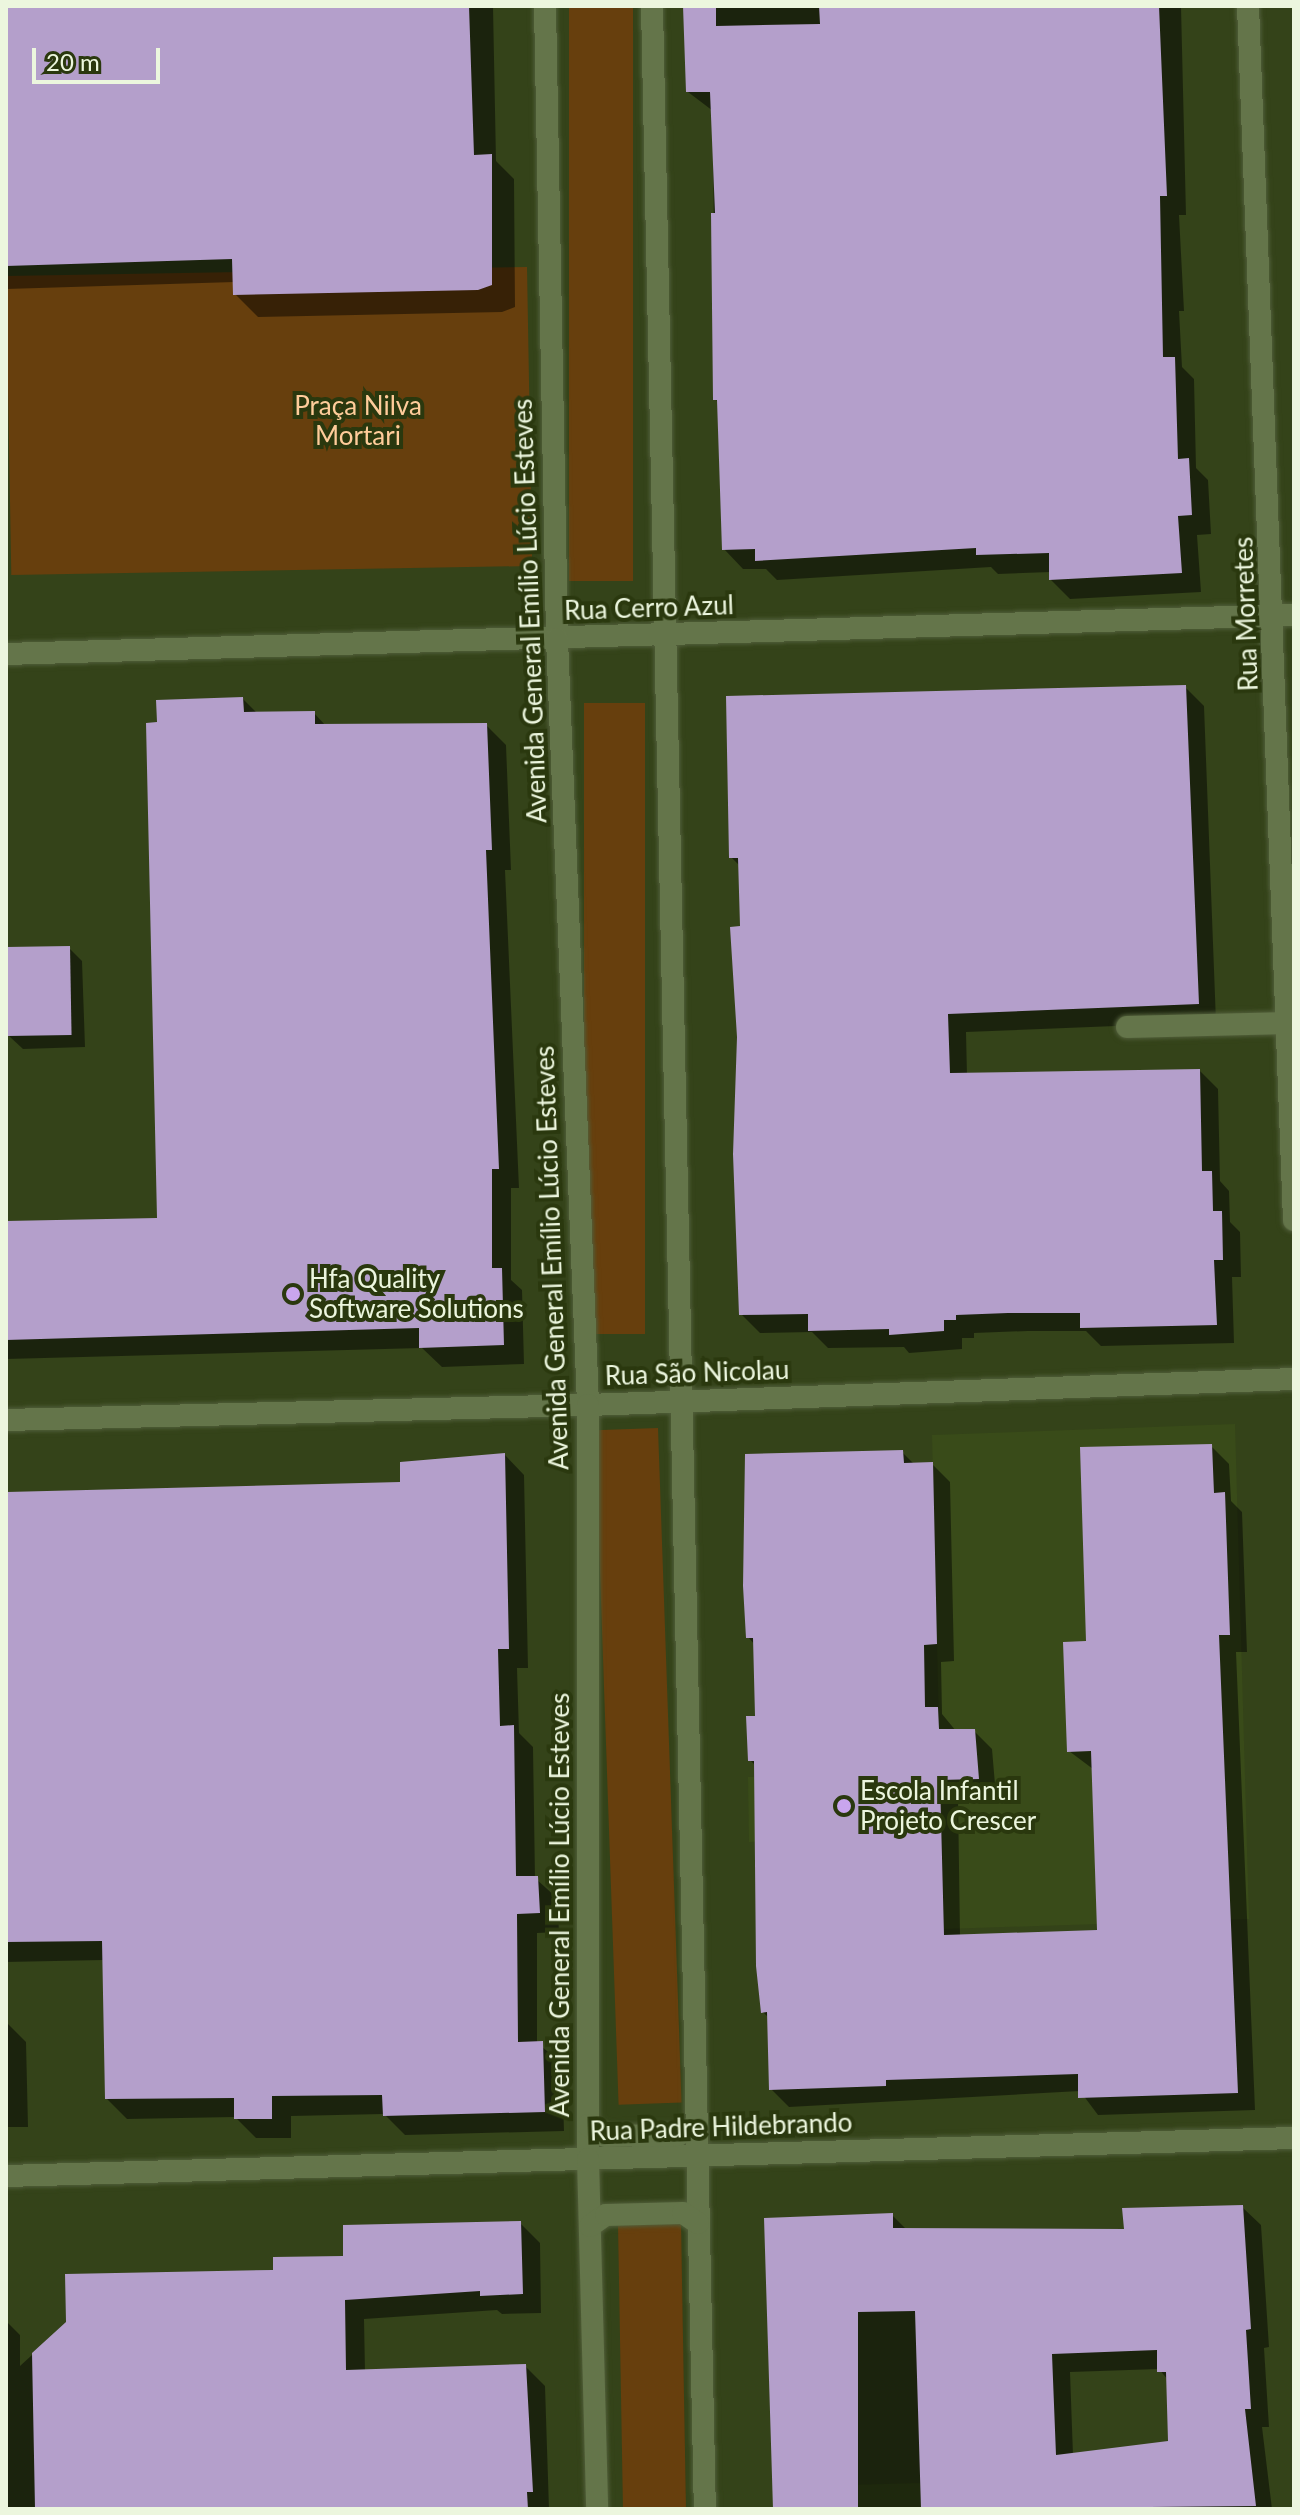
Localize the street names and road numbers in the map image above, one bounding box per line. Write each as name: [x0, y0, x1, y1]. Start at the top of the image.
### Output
street label: Avenida General Emílio Lúcio Esteves: [507, 398, 553, 824]
street label: Rua Morretes: [1228, 536, 1264, 692]
street label: Rua Cerro Azul: [563, 589, 735, 627]
street label: Avenida General Emílio Lúcio Esteves: [529, 1045, 575, 1471]
street label: Rua São Nicolau: [604, 1354, 790, 1392]
street label: Avenida General Emílio Lúcio Esteves: [544, 1693, 576, 2117]
street label: Rua Padre Hildebrando: [589, 2107, 853, 2147]

